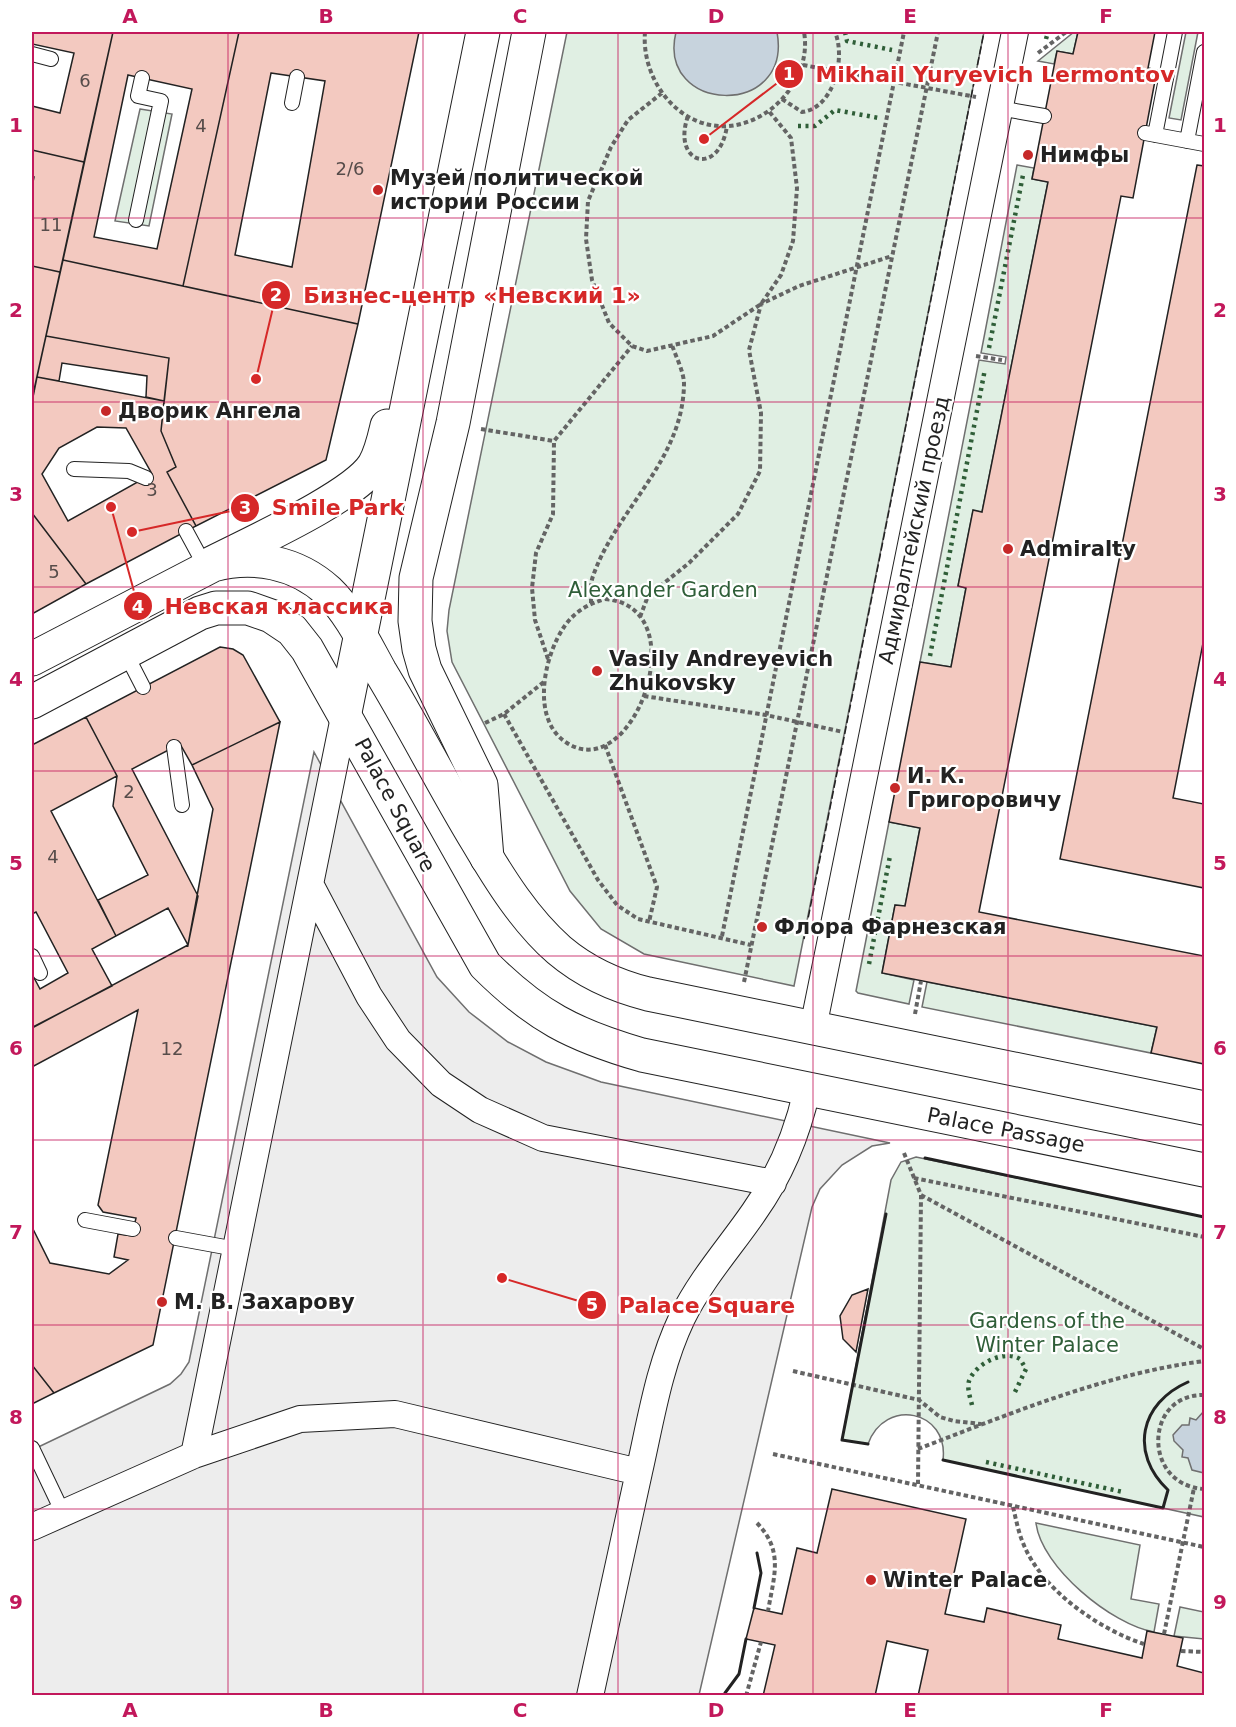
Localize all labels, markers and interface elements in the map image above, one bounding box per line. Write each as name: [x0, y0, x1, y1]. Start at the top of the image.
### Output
text: A: [122, 4, 138, 28]
text: B: [318, 4, 334, 28]
text: C: [513, 4, 527, 28]
text: D: [708, 4, 724, 28]
text: E: [903, 4, 917, 28]
text: F: [1099, 4, 1113, 28]
callout: Mikhail Yuryevich Lermontov: [774, 54, 1187, 94]
text: Mikhail Yuryevich Lermontov: [815, 62, 1175, 87]
text: 1: [783, 63, 795, 84]
house number: 6: [79, 70, 91, 91]
text: 1: [9, 113, 23, 137]
text: 1: [1213, 113, 1227, 137]
house number: 4: [195, 115, 207, 136]
place label: Нимфы: [1040, 143, 1129, 167]
marker: Нимфы: [1021, 148, 1035, 162]
house number: 2/6: [336, 158, 364, 179]
place label: Музей политической истории России: [390, 166, 643, 214]
marker: Музей политической истории России: [371, 183, 385, 197]
house number: 11: [40, 214, 62, 235]
callout: Бизнес-центр «Невский 1»: [261, 275, 652, 315]
text: Бизнес-центр «Невский 1»: [303, 283, 641, 308]
text: 2: [270, 284, 282, 305]
text: 2: [9, 298, 23, 322]
text: 2: [1213, 298, 1227, 322]
street label: Адмиралтейский проезд: [874, 394, 954, 666]
place label: Дворик Ангела: [118, 399, 301, 423]
marker: Дворик Ангела: [99, 404, 113, 418]
house number: 3: [146, 479, 158, 500]
text: 3: [9, 482, 23, 506]
text: 3: [1213, 482, 1227, 506]
callout: Smile Park: [230, 488, 417, 528]
text: Smile Park: [272, 495, 406, 520]
text: 3: [239, 497, 251, 518]
place label: Admiralty: [1020, 537, 1136, 561]
marker: Admiralty: [1001, 542, 1015, 556]
house number: 5: [48, 561, 60, 582]
park label: Alexander Garden: [568, 578, 758, 602]
callout: Невская классика: [123, 586, 406, 626]
text: Невская классика: [164, 594, 394, 619]
text: 4: [132, 596, 144, 617]
place label: Vasily Andreyevich Zhukovsky: [609, 647, 833, 695]
marker: Vasily Andreyevich Zhukovsky: [590, 664, 604, 678]
text: 4: [9, 667, 23, 691]
text: 4: [1213, 667, 1227, 691]
street label: Palace Square: [350, 734, 440, 876]
place label: И. К. Григоровичу: [907, 764, 1061, 812]
house number: 2: [123, 781, 135, 802]
marker: И. К. Григоровичу: [888, 781, 902, 795]
house number: 4: [47, 846, 59, 867]
text: 5: [9, 851, 23, 875]
text: 5: [1213, 851, 1227, 875]
place label: Флора Фарнезская: [774, 915, 1007, 939]
marker: Флора Фарнезская: [755, 920, 769, 934]
text: 6: [9, 1036, 23, 1060]
text: 6: [1213, 1036, 1227, 1060]
house number: 12: [161, 1038, 183, 1059]
street label: Palace Passage: [925, 1103, 1087, 1157]
text: 7: [9, 1220, 23, 1244]
text: 7: [1213, 1220, 1227, 1244]
callout: Palace Square: [577, 1285, 807, 1325]
place label: М. В. Захарову: [174, 1290, 355, 1314]
text: Palace Square: [619, 1293, 795, 1318]
text: 5: [586, 1294, 598, 1315]
marker: М. В. Захарову: [155, 1295, 169, 1309]
park label: Gardens of the Winter Palace: [969, 1309, 1125, 1357]
text: 8: [9, 1405, 23, 1429]
text: 8: [1213, 1405, 1227, 1429]
place label: Winter Palace: [883, 1568, 1047, 1592]
marker: Winter Palace: [864, 1573, 878, 1587]
text: 9: [9, 1590, 23, 1614]
text: 9: [1213, 1590, 1227, 1614]
text: A: [122, 1698, 138, 1722]
text: B: [318, 1698, 334, 1722]
text: C: [513, 1698, 527, 1722]
text: D: [708, 1698, 724, 1722]
text: E: [903, 1698, 917, 1722]
text: F: [1099, 1698, 1113, 1722]

